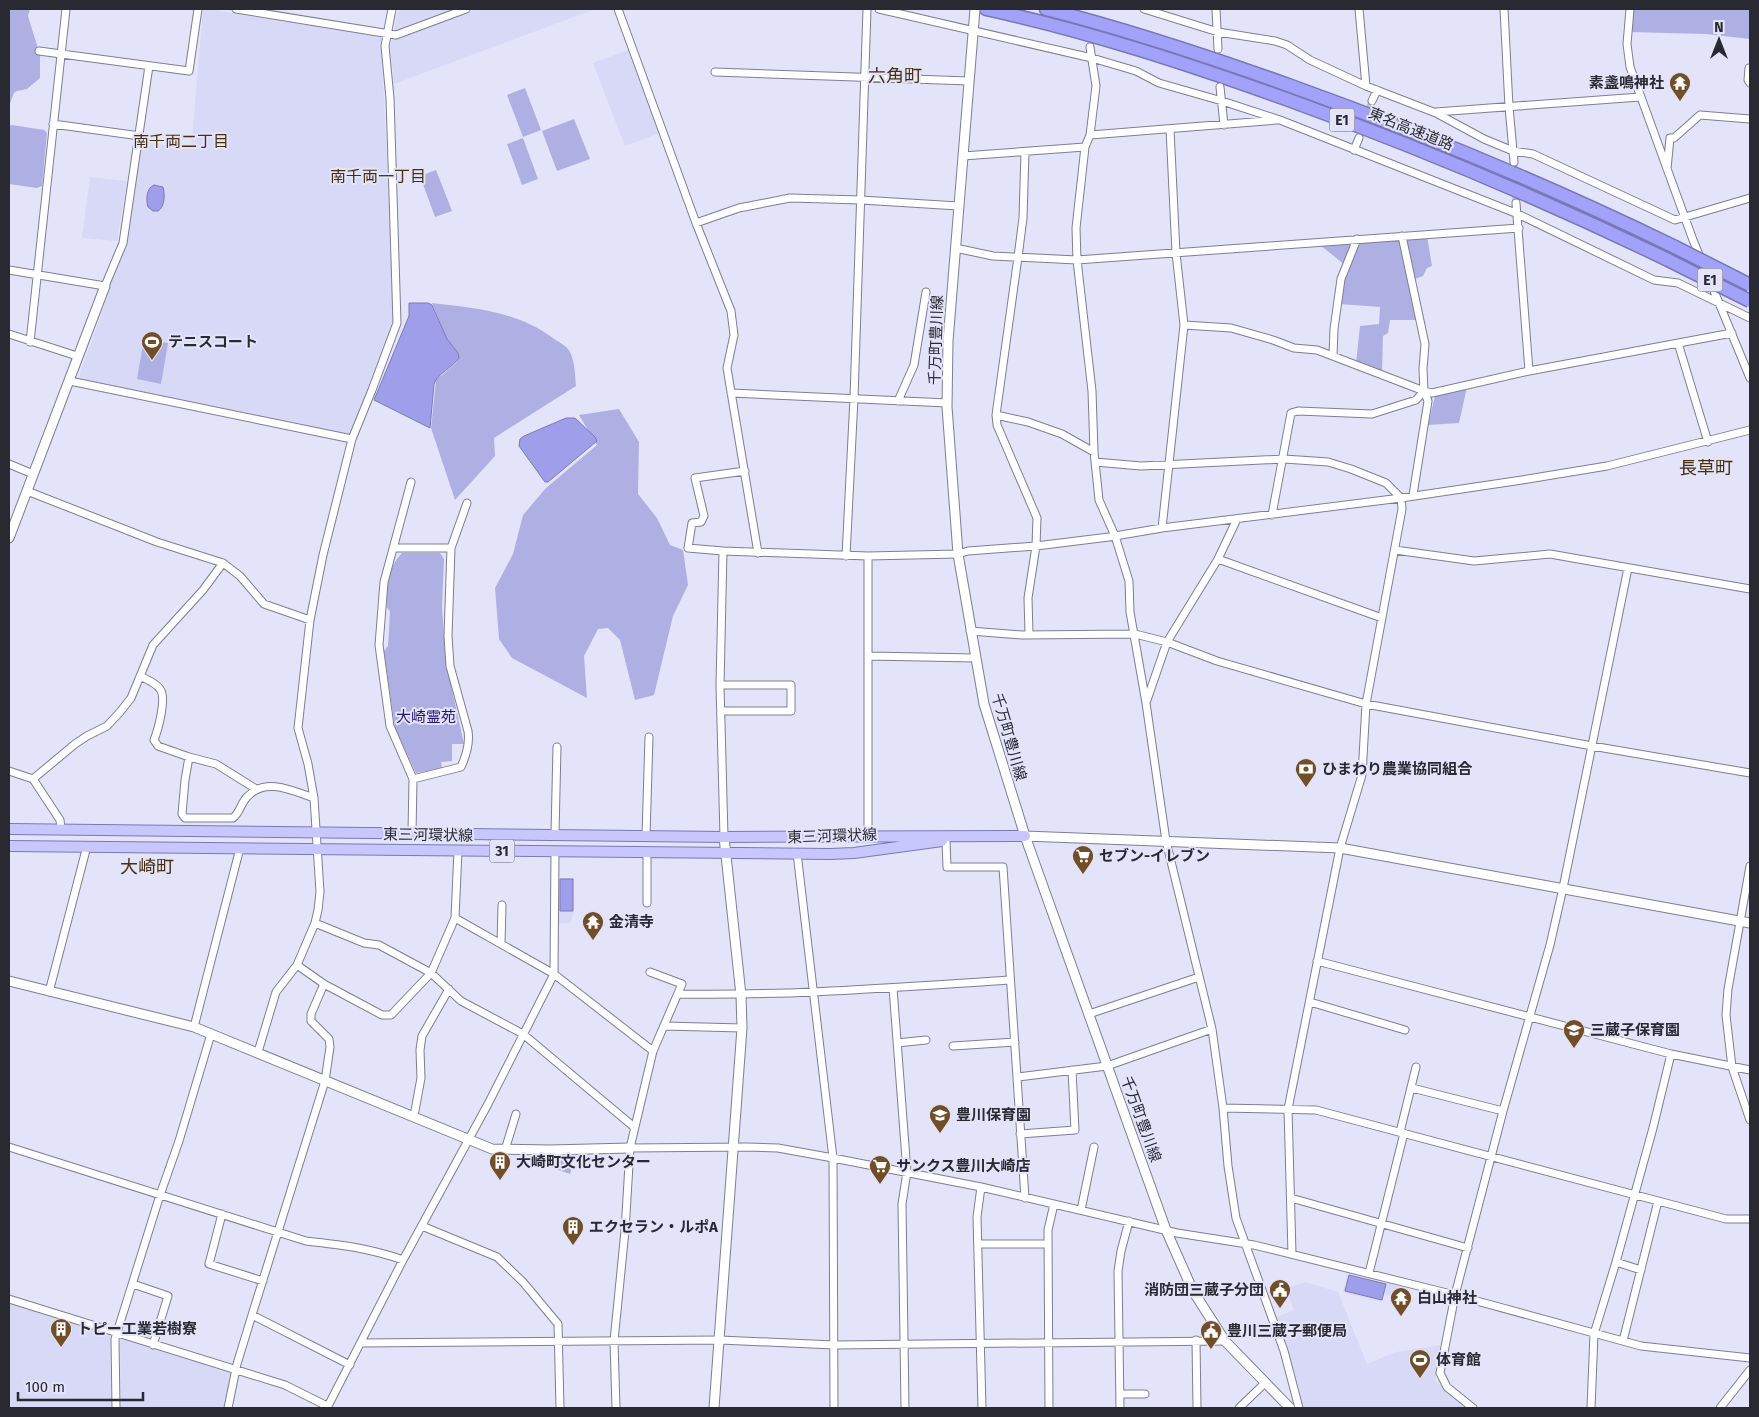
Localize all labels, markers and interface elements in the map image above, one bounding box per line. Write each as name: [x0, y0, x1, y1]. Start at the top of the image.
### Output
north arrow: [1694, 15, 1744, 65]
text: N: [1714, 19, 1724, 36]
district label: 六角町: [868, 65, 922, 87]
temple icon: 素盞鳴神社: [1668, 71, 1692, 102]
place label: 素盞鳴神社: [1589, 74, 1664, 92]
street label: 東名高速道路: [1366, 104, 1456, 154]
road number: E1: [1330, 108, 1354, 132]
district label: 南千両二丁目: [133, 132, 229, 151]
district label: 南千両一丁目: [330, 167, 426, 186]
road number: E1: [1698, 268, 1722, 292]
street label: 千万町豊川線: [925, 295, 947, 385]
sports icon: テニスコート: [140, 330, 164, 361]
place label: テニスコート: [168, 333, 258, 351]
district label: 長草町: [1679, 457, 1733, 479]
street label: 千万町豊川線: [988, 691, 1030, 783]
park label: 大崎霊苑: [396, 708, 456, 726]
bank icon: ひまわり農業協同組合: [1294, 757, 1318, 788]
place label: ひまわり農業協同組合: [1322, 760, 1473, 778]
street label: 東三河環状線: [383, 825, 473, 845]
street label: 東三河環状線: [787, 825, 877, 847]
road number: 31: [490, 839, 514, 862]
supermarket icon: セブン-イレブン: [1071, 844, 1095, 875]
place label: セブン-イレブン: [1099, 847, 1210, 865]
district label: 大崎町: [120, 856, 174, 878]
temple icon: 金清寺: [581, 910, 605, 941]
place label: 金清寺: [609, 913, 654, 931]
school or university icon: 三蔵子保育園: [1562, 1018, 1586, 1049]
place label: 三蔵子保育園: [1590, 1021, 1680, 1039]
street label: 千万町豊川線: [1117, 1074, 1165, 1164]
school or university icon: 豊川保育園: [928, 1103, 952, 1134]
place label: 豊川保育園: [956, 1106, 1031, 1124]
building icon: 大崎町文化センター: [488, 1150, 512, 1181]
place label: 大崎町文化センター: [516, 1153, 651, 1171]
supermarket icon: サンクス豊川大崎店: [868, 1154, 892, 1185]
place label: サンクス豊川大崎店: [896, 1157, 1031, 1175]
building icon: エクセラン・ルポA: [561, 1215, 585, 1246]
place label: エクセラン・ルポA: [589, 1218, 719, 1236]
public building icon: 消防団三蔵子分団: [1268, 1278, 1292, 1309]
place label: 消防団三蔵子分団: [1144, 1281, 1264, 1299]
temple icon: 白山神社: [1389, 1286, 1413, 1317]
place label: 白山神社: [1417, 1289, 1477, 1307]
building icon: トピー工業若樹寮: [49, 1317, 73, 1348]
public building icon: 豊川三蔵子郵便局: [1199, 1319, 1223, 1350]
place label: トピー工業若樹寮: [77, 1320, 197, 1338]
place label: 豊川三蔵子郵便局: [1227, 1322, 1347, 1340]
sports icon: 体育館: [1408, 1348, 1432, 1379]
place label: 体育館: [1436, 1351, 1481, 1369]
scale bar: [18, 1370, 142, 1402]
text: 100 m: [25, 1378, 65, 1396]

